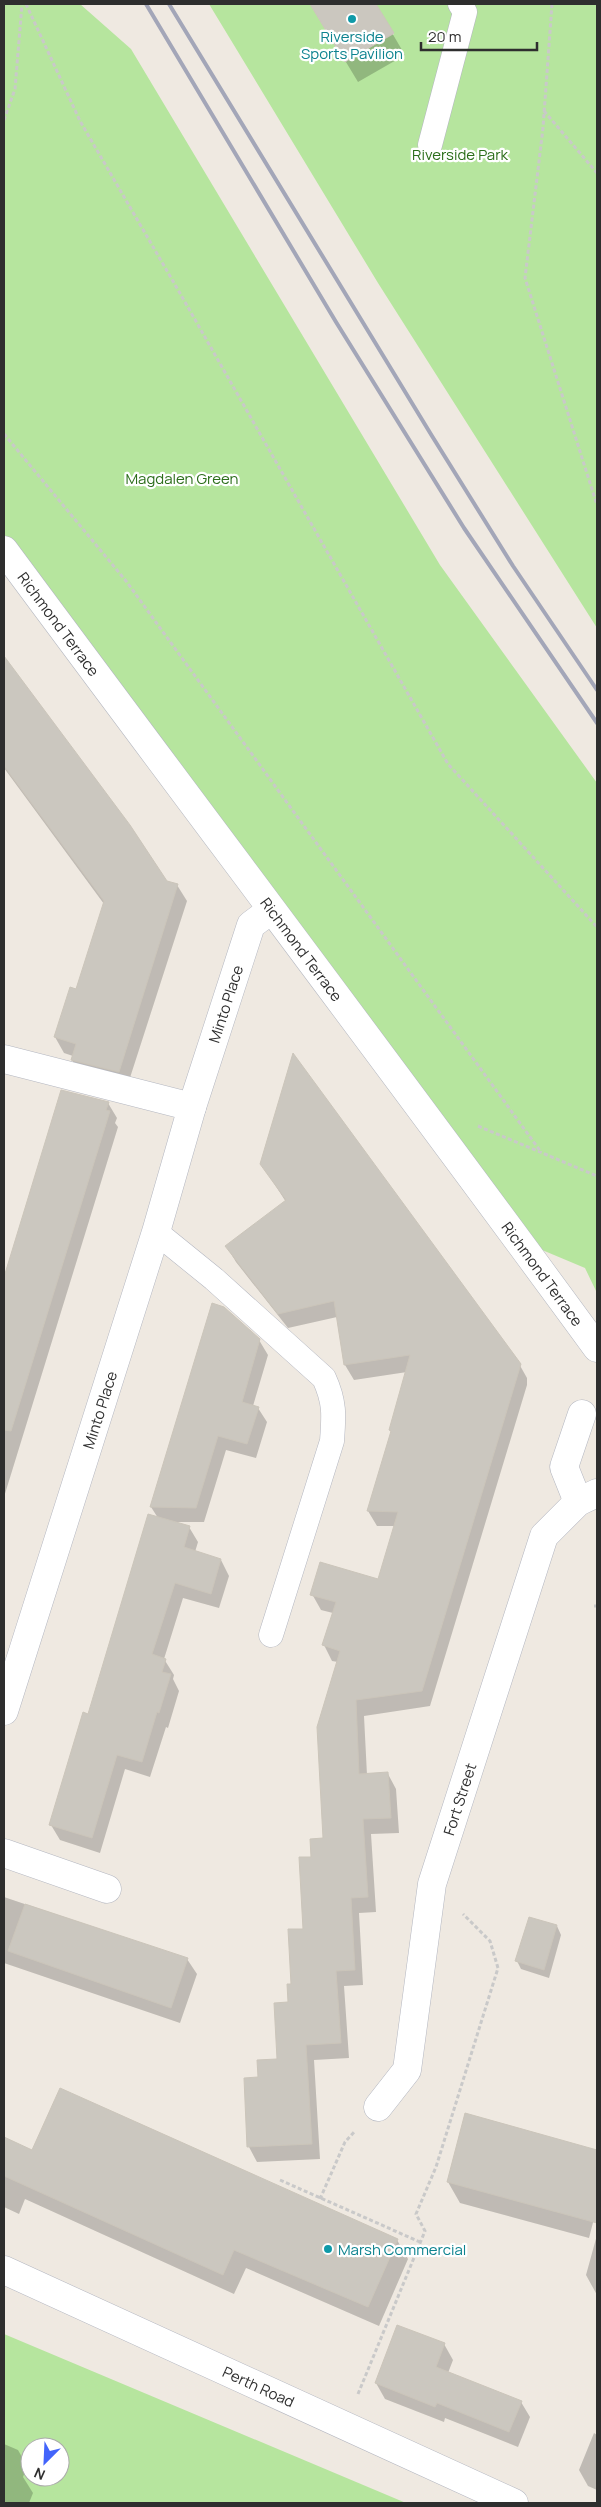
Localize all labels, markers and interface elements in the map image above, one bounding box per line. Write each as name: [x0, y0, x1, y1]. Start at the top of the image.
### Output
marker: Riverside Sports Pavilion: [346, 13, 358, 25]
scale bar: [421, 20, 537, 52]
place label: Riverside Sports Pavilion: [301, 26, 403, 64]
text: 20 m: [428, 26, 461, 47]
park label: Riverside Park: [412, 144, 509, 165]
park label: Magdalen Green: [125, 468, 239, 489]
street label: Richmond Terrace: [13, 568, 105, 680]
street label: Richmond Terrace: [256, 893, 348, 1006]
street label: Minto Place: [203, 962, 248, 1045]
street label: Richmond Terrace: [497, 1217, 588, 1330]
street label: Minto Place: [77, 1368, 122, 1451]
street label: Fort Street: [438, 1760, 481, 1838]
place label: Marsh Commercial: [338, 2239, 466, 2260]
marker: Marsh Commercial: [322, 2243, 334, 2255]
street label: Perth Road: [219, 2361, 298, 2412]
north arrow: [20, 2437, 70, 2487]
text: N: [31, 2464, 48, 2485]

